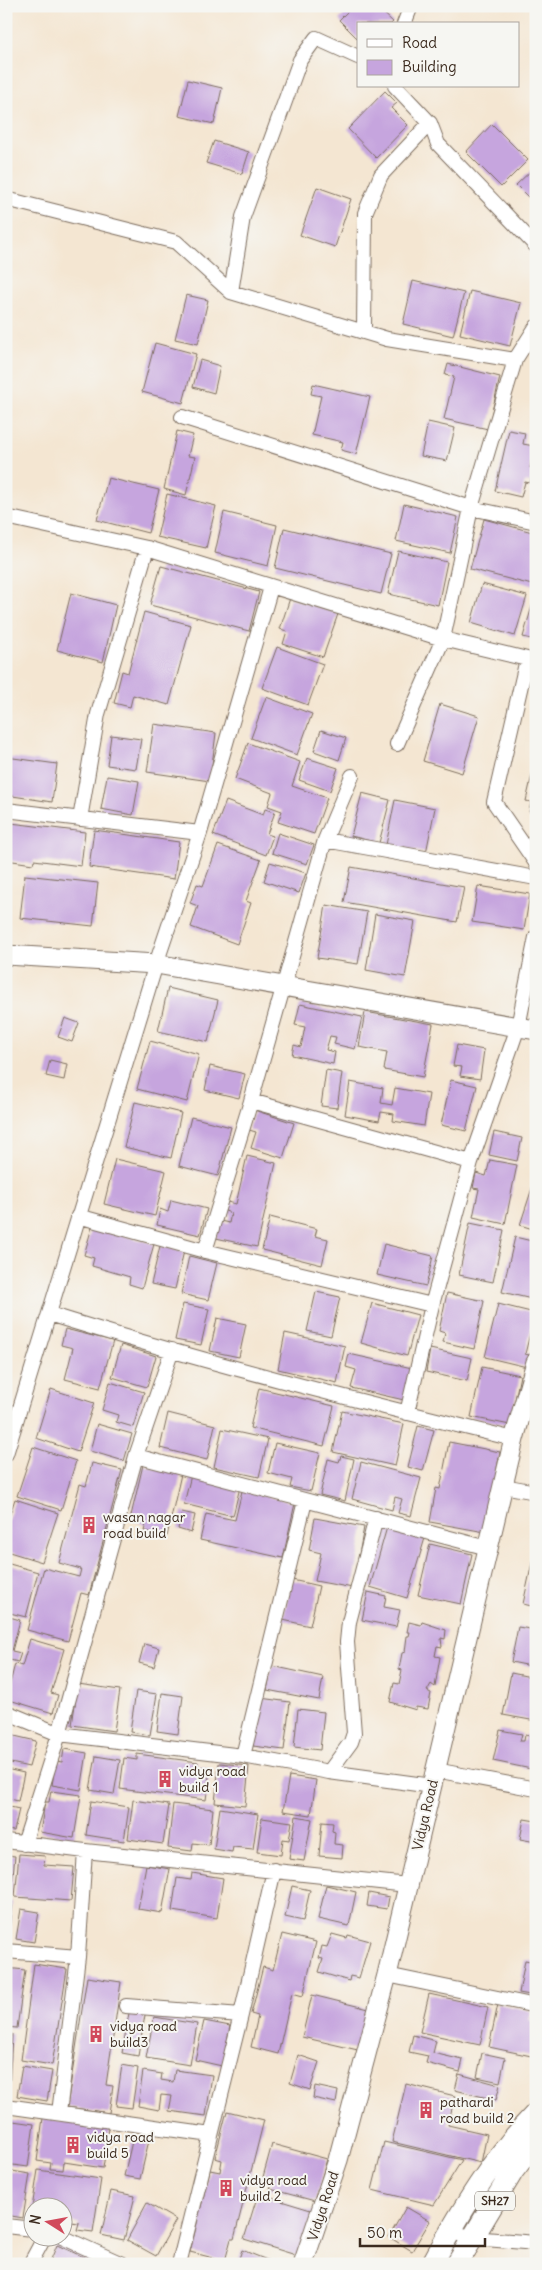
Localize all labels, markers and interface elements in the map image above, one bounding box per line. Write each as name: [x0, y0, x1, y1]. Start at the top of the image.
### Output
legend: [357, 22, 520, 88]
text: Road: [402, 33, 437, 52]
text: Building: [402, 57, 457, 76]
place label: wasan nagar road build: [103, 1508, 186, 1542]
building icon: wasan nagar road build: [79, 1515, 99, 1535]
place label: vidya road build 1: [179, 1762, 246, 1796]
building icon: vidya road build 1: [155, 1769, 175, 1789]
street label: Vidya Road: [408, 1778, 442, 1852]
place label: vidya road build3: [110, 2017, 177, 2051]
building icon: vidya road build3: [86, 2024, 106, 2044]
place label: pathardi road build 2: [440, 2093, 515, 2127]
building icon: pathardi road build 2: [416, 2100, 436, 2120]
place label: vidya road build 5: [87, 2128, 154, 2162]
building icon: vidya road build 5: [63, 2135, 83, 2155]
street label: Vidya Road: [303, 2169, 343, 2243]
place label: vidya road build 2: [240, 2171, 307, 2205]
building icon: vidya road build 2: [216, 2178, 236, 2198]
road number: SH27: [475, 2192, 515, 2210]
north arrow: [22, 2198, 72, 2248]
text: N: [25, 2213, 45, 2226]
scale bar: [360, 2215, 484, 2247]
text: 50 m: [367, 2223, 402, 2242]

